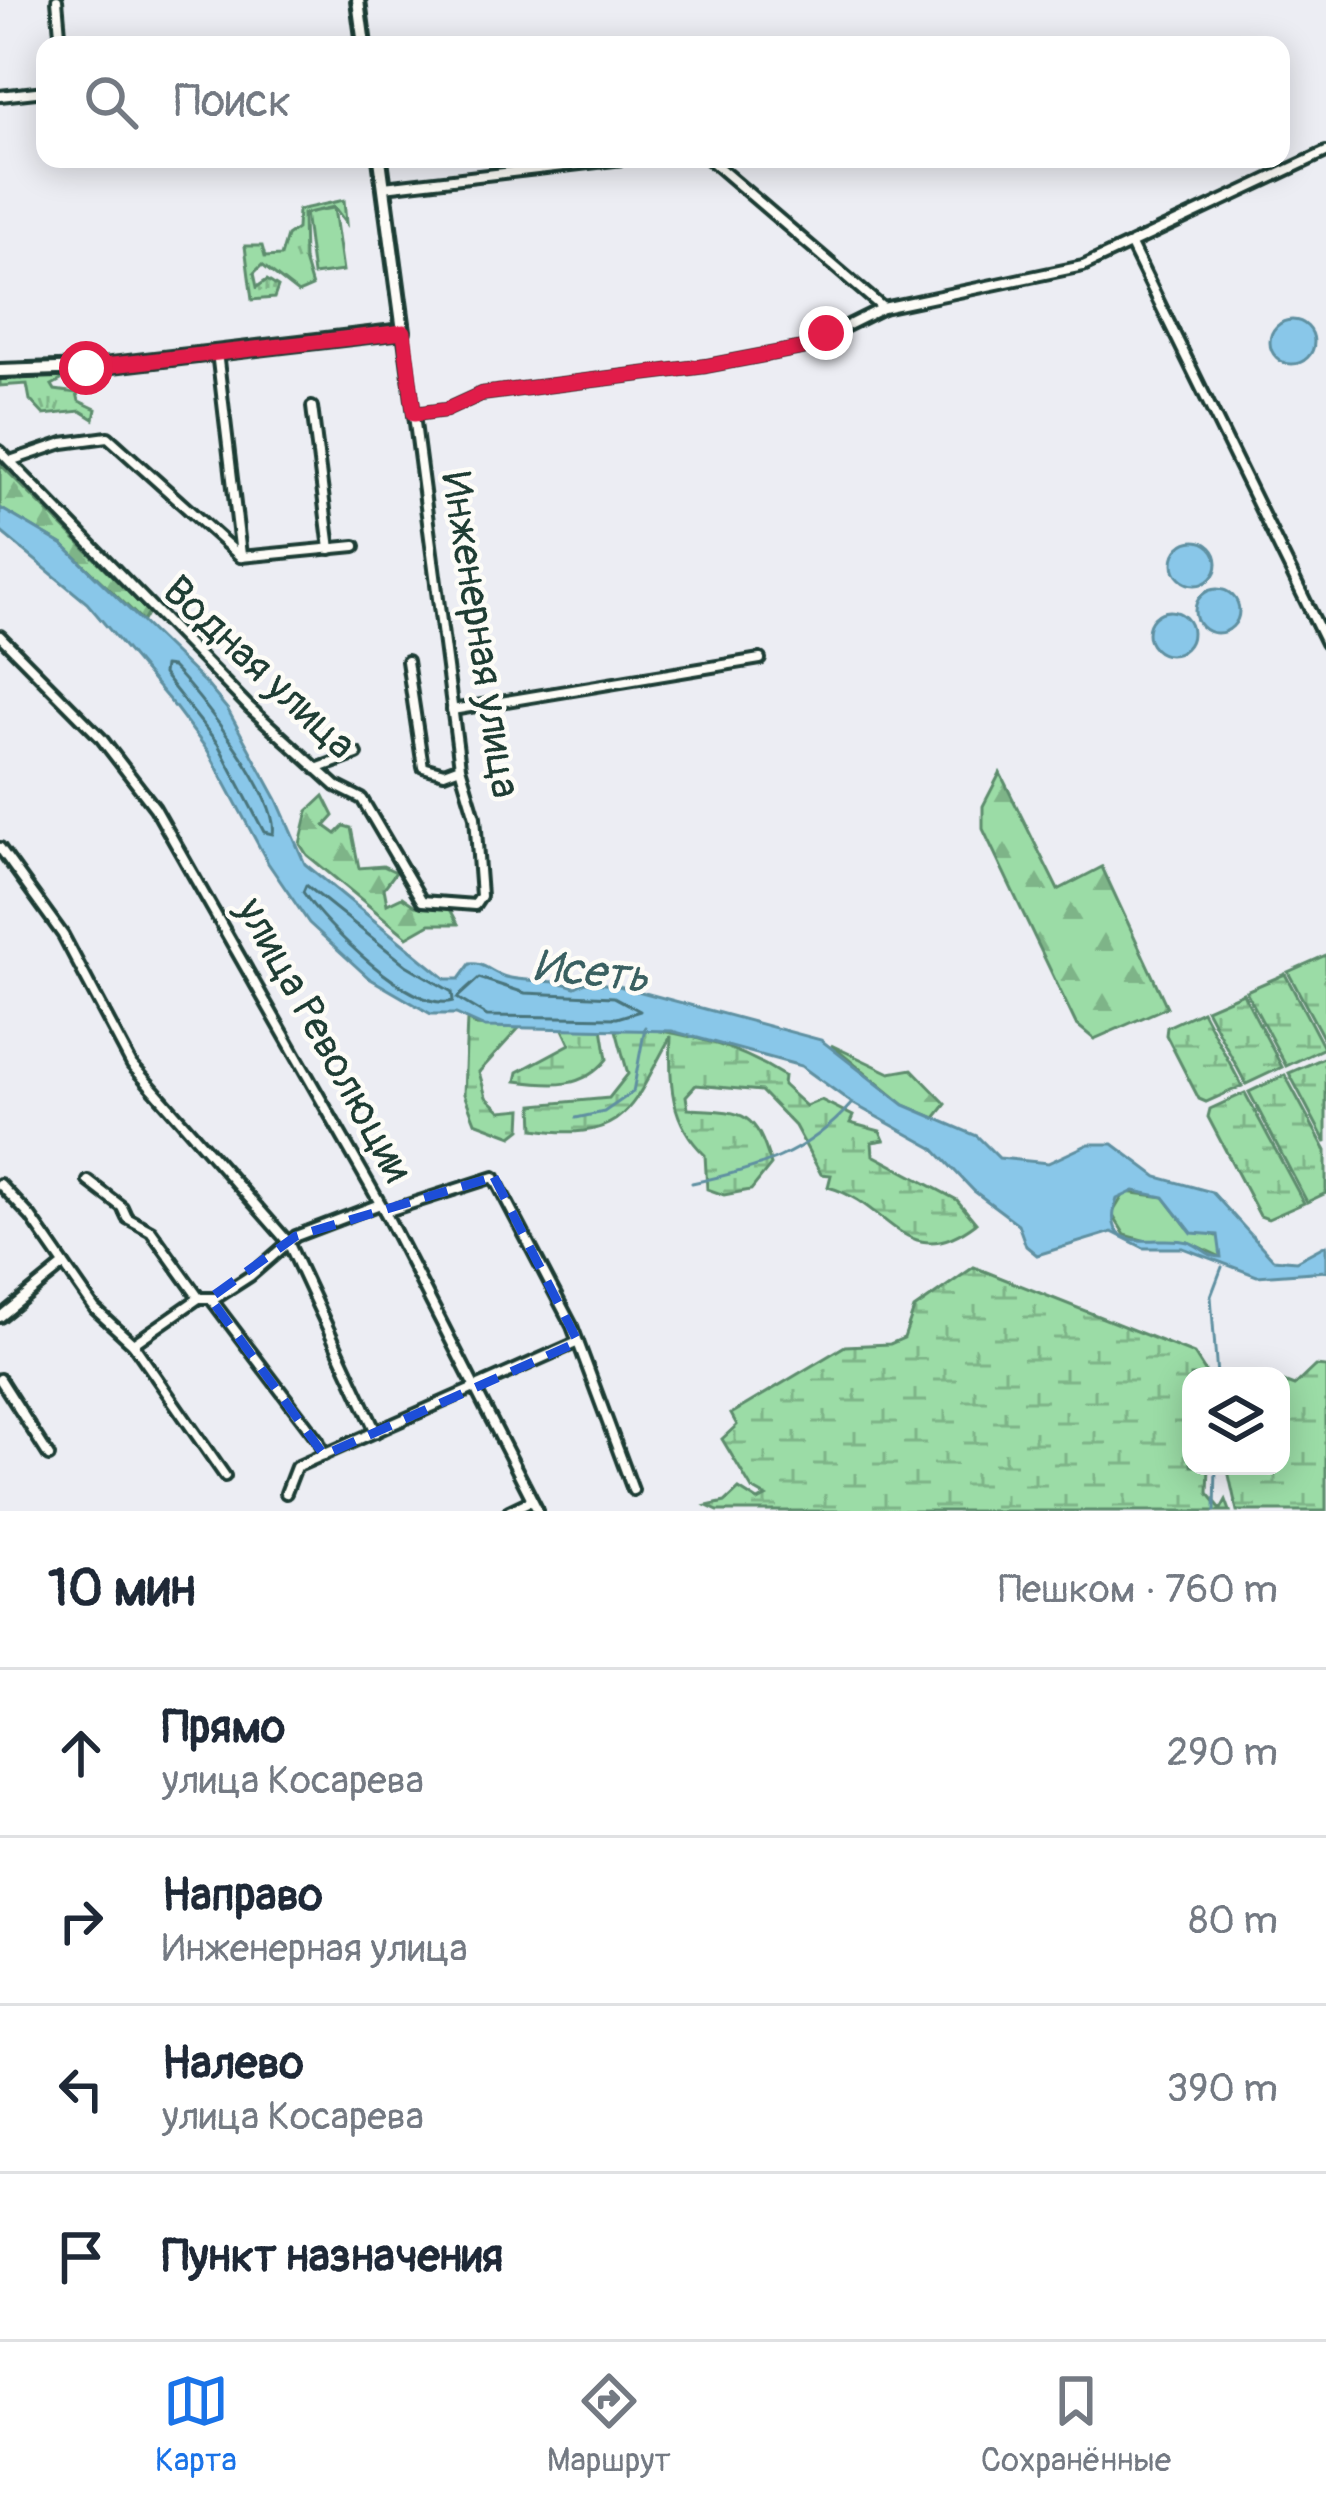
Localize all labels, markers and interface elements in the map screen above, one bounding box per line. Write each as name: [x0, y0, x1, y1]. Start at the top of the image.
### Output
search box: [36, 36, 1290, 168]
icon: search: [78, 69, 144, 135]
text: Поиск: [174, 74, 291, 130]
route end: [799, 306, 853, 360]
route start: [59, 341, 113, 395]
street label: Инженерная улица: [429, 468, 531, 802]
street label: Водная улица: [152, 565, 366, 771]
street label: улица Революции: [224, 888, 424, 1191]
water label: Исеть: [531, 938, 652, 1006]
map controls: [1182, 1367, 1290, 1475]
button: layers: [1182, 1367, 1290, 1475]
text: 10 мин: [48, 1557, 196, 1621]
text: Пешком · 760 m: [998, 1565, 1278, 1614]
text: Прямо: [162, 1700, 285, 1756]
icon: ahead: [48, 1720, 114, 1786]
text: 290 m: [1166, 1728, 1278, 1777]
text: улица Косарева: [162, 1756, 424, 1805]
text: Направо: [162, 1868, 323, 1924]
icon: right: [48, 1888, 114, 1954]
text: 80 m: [1189, 1896, 1278, 1945]
text: Инженерная улица: [162, 1924, 468, 1973]
text: Налево: [162, 2036, 304, 2092]
icon: left: [48, 2056, 114, 2122]
text: 390 m: [1166, 2064, 1278, 2113]
text: улица Косарева: [162, 2092, 424, 2141]
icon: arrive: [48, 2224, 114, 2290]
text: Пункт назначения: [162, 2229, 503, 2285]
tab: Карта: [155, 2368, 237, 2481]
tab: Маршрут: [547, 2368, 671, 2481]
tab: Сохранённые: [981, 2368, 1171, 2481]

